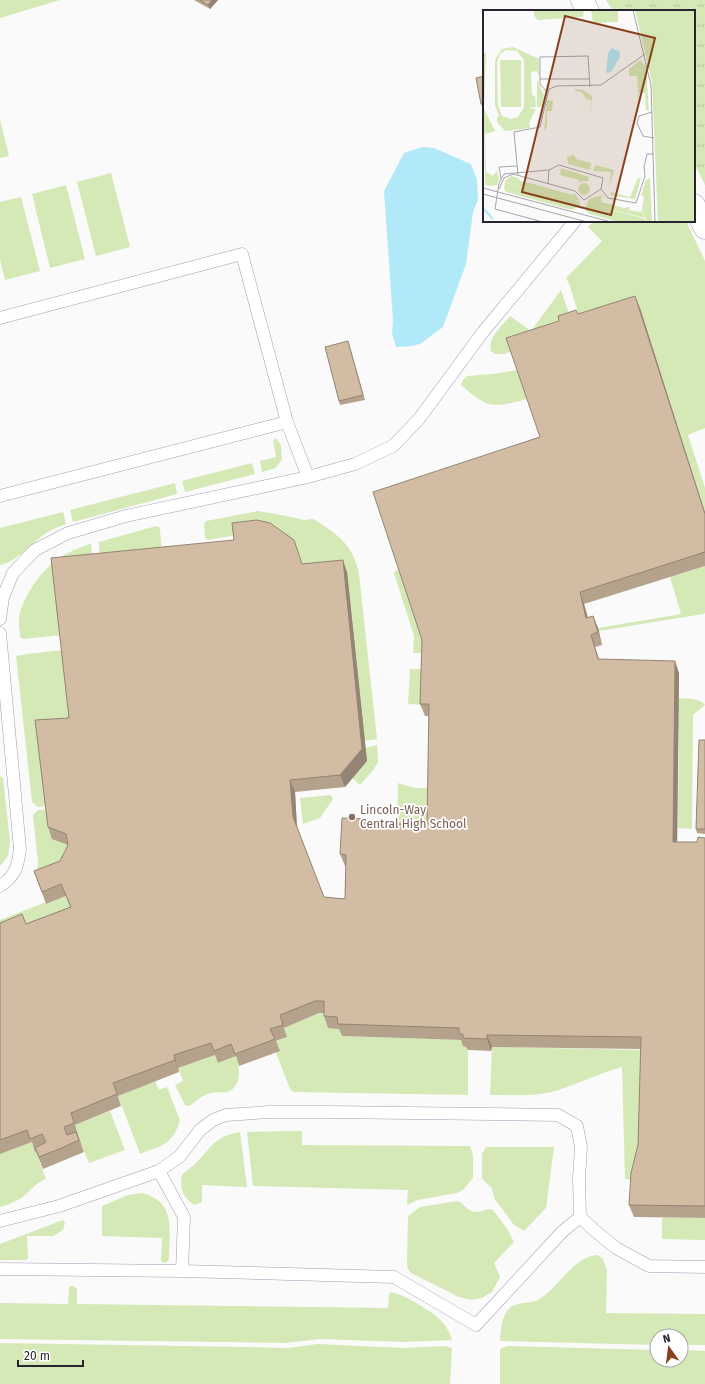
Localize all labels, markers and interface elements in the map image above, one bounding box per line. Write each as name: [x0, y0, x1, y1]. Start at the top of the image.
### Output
inset map: [483, 10, 695, 222]
place label: Lincoln-Way Central High School: [360, 803, 467, 831]
marker: Lincoln-Way Central High School: [347, 812, 357, 822]
north arrow: [649, 1328, 689, 1368]
text: N: [662, 1332, 672, 1346]
scale bar: [18, 1342, 83, 1368]
text: 20 m: [24, 1349, 50, 1363]

